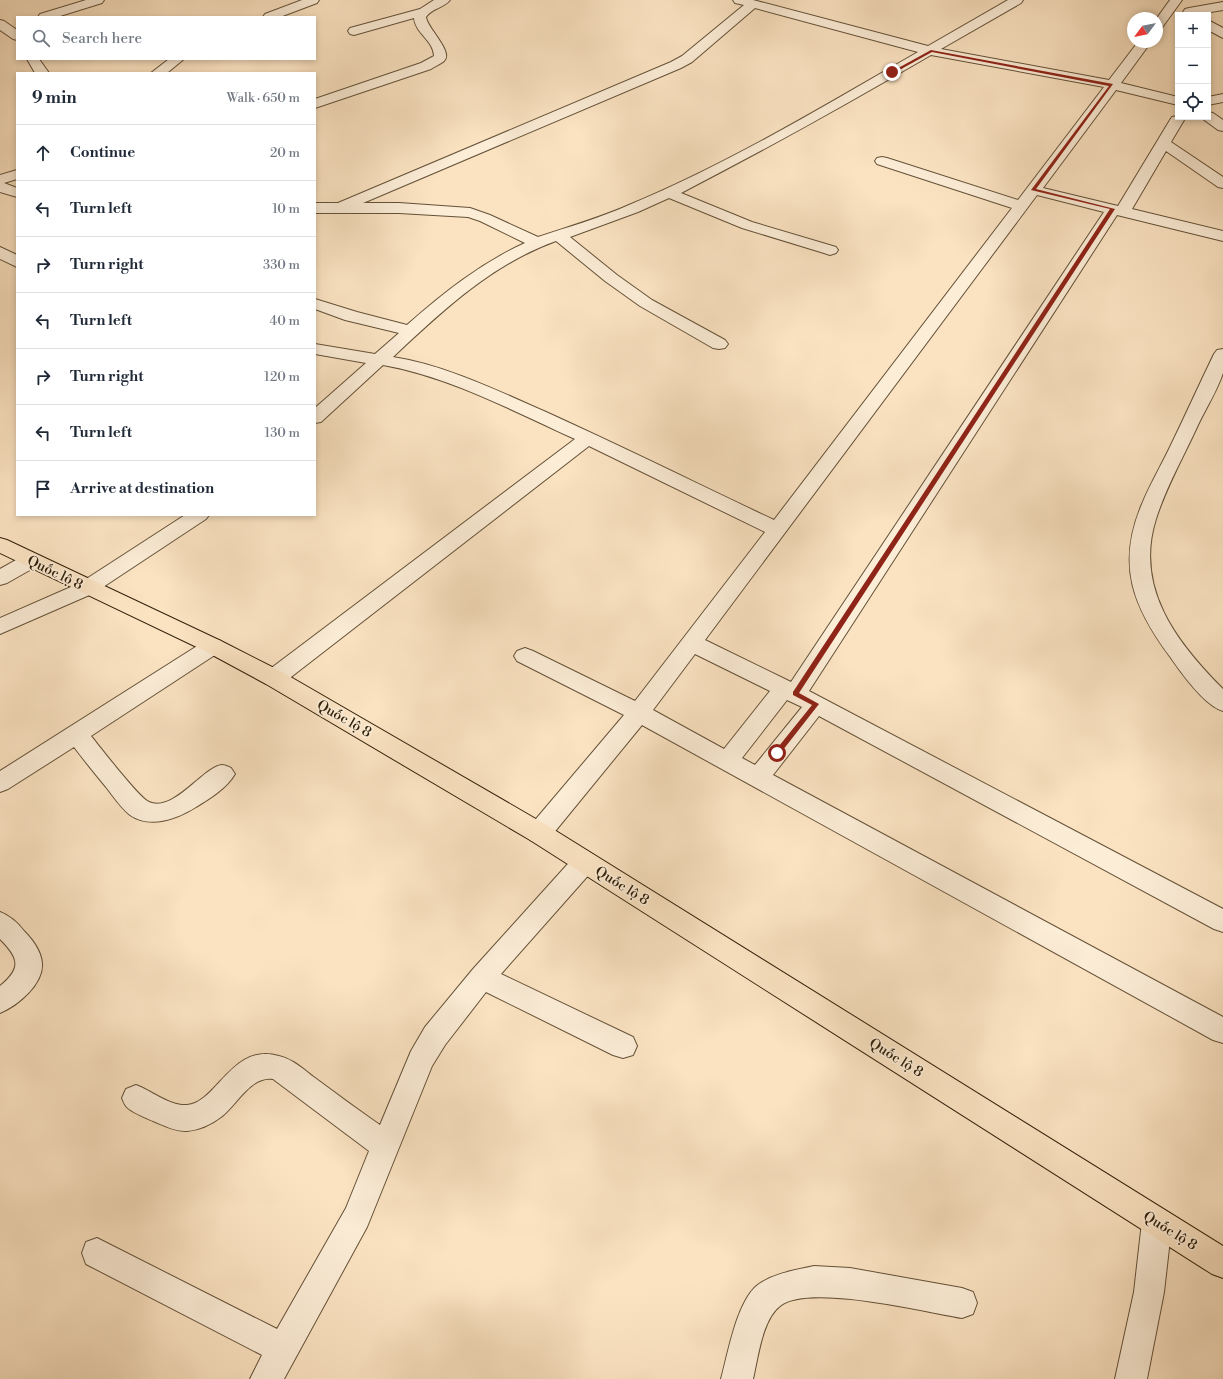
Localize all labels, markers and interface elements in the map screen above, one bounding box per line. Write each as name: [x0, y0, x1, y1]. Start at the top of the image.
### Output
north arrow: [1127, 12, 1163, 48]
map controls: [1175, 12, 1211, 120]
button: +: [1175, 12, 1211, 48]
search box: [16, 16, 316, 60]
icon: search: [30, 27, 52, 49]
text: Search here: [62, 29, 142, 48]
button: −: [1175, 48, 1211, 84]
route end: [883, 63, 901, 81]
button: locate: [1175, 84, 1211, 120]
text: 9 min: [32, 87, 77, 109]
text: Walk · 650 m: [227, 90, 300, 106]
icon: ahead: [32, 142, 54, 164]
text: Continue: [70, 143, 135, 162]
text: 20 m: [270, 145, 300, 161]
icon: left: [32, 198, 54, 220]
text: Turn left: [70, 199, 132, 218]
text: 10 m: [272, 201, 300, 217]
icon: right: [32, 254, 54, 276]
text: Turn right: [70, 255, 144, 274]
text: 330 m: [263, 257, 300, 273]
icon: left: [32, 310, 54, 332]
text: Turn left: [70, 311, 132, 330]
text: 40 m: [270, 313, 300, 329]
icon: right: [32, 366, 54, 388]
text: Turn right: [70, 367, 144, 386]
text: 120 m: [264, 369, 300, 385]
icon: left: [32, 422, 54, 444]
text: Turn left: [70, 423, 132, 442]
text: 130 m: [265, 425, 300, 441]
icon: arrive: [32, 478, 54, 500]
text: Arrive at destination: [70, 479, 214, 498]
street label: Quốc lộ 8: [24, 552, 86, 594]
street label: Quốc lộ 8: [313, 696, 375, 742]
route start: [768, 744, 786, 762]
street label: Quốc lộ 8: [592, 862, 652, 910]
street label: Quốc lộ 8: [866, 1034, 926, 1082]
street label: Quốc lộ 8: [1140, 1207, 1200, 1255]

